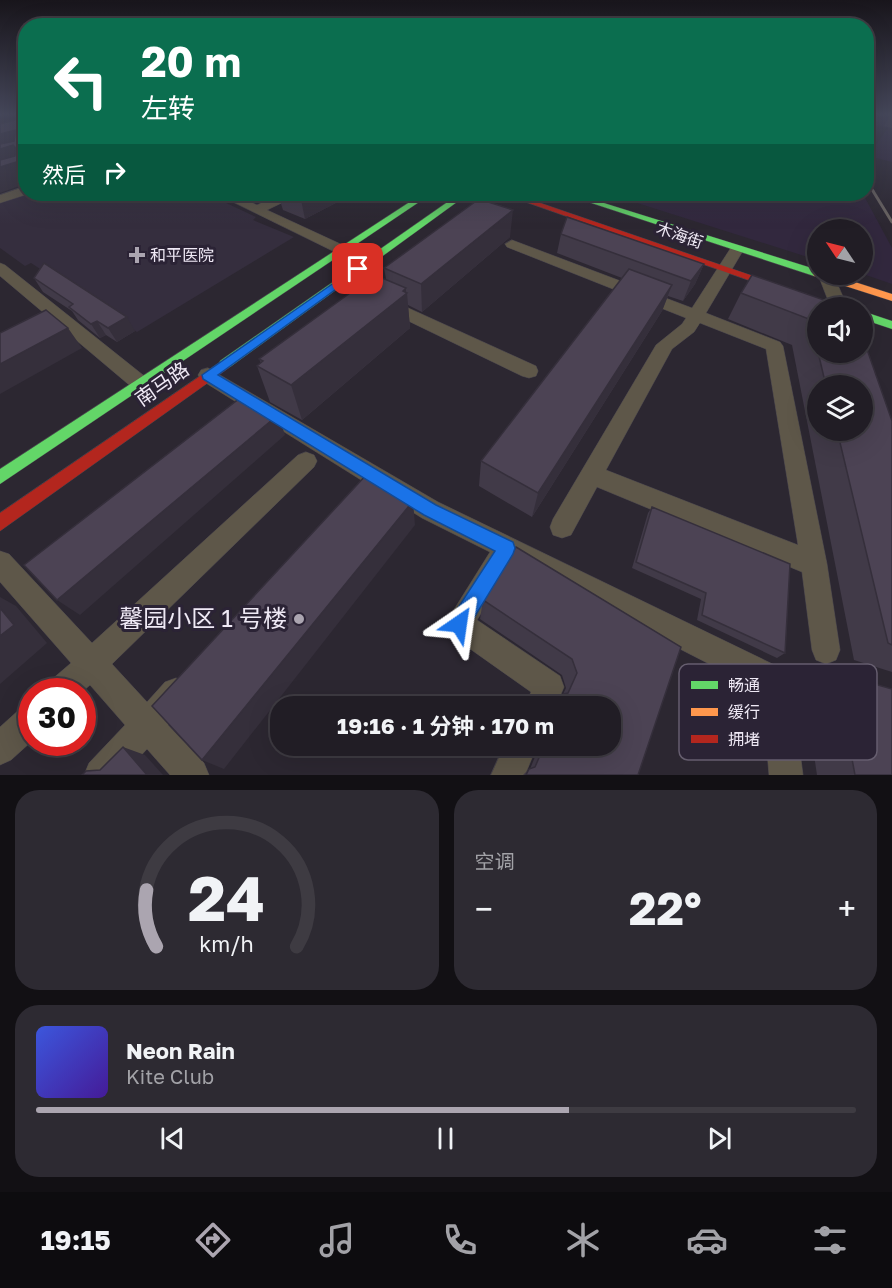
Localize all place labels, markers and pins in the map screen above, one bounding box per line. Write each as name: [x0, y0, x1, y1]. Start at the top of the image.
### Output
pin: [332, 243, 383, 294]
place label: 和平医院: [150, 245, 214, 265]
marker: 和平医院: [128, 246, 146, 264]
place label: 馨园小区 1 号楼: [119, 603, 287, 632]
marker: 馨园小区 1 号楼: [292, 612, 306, 626]

